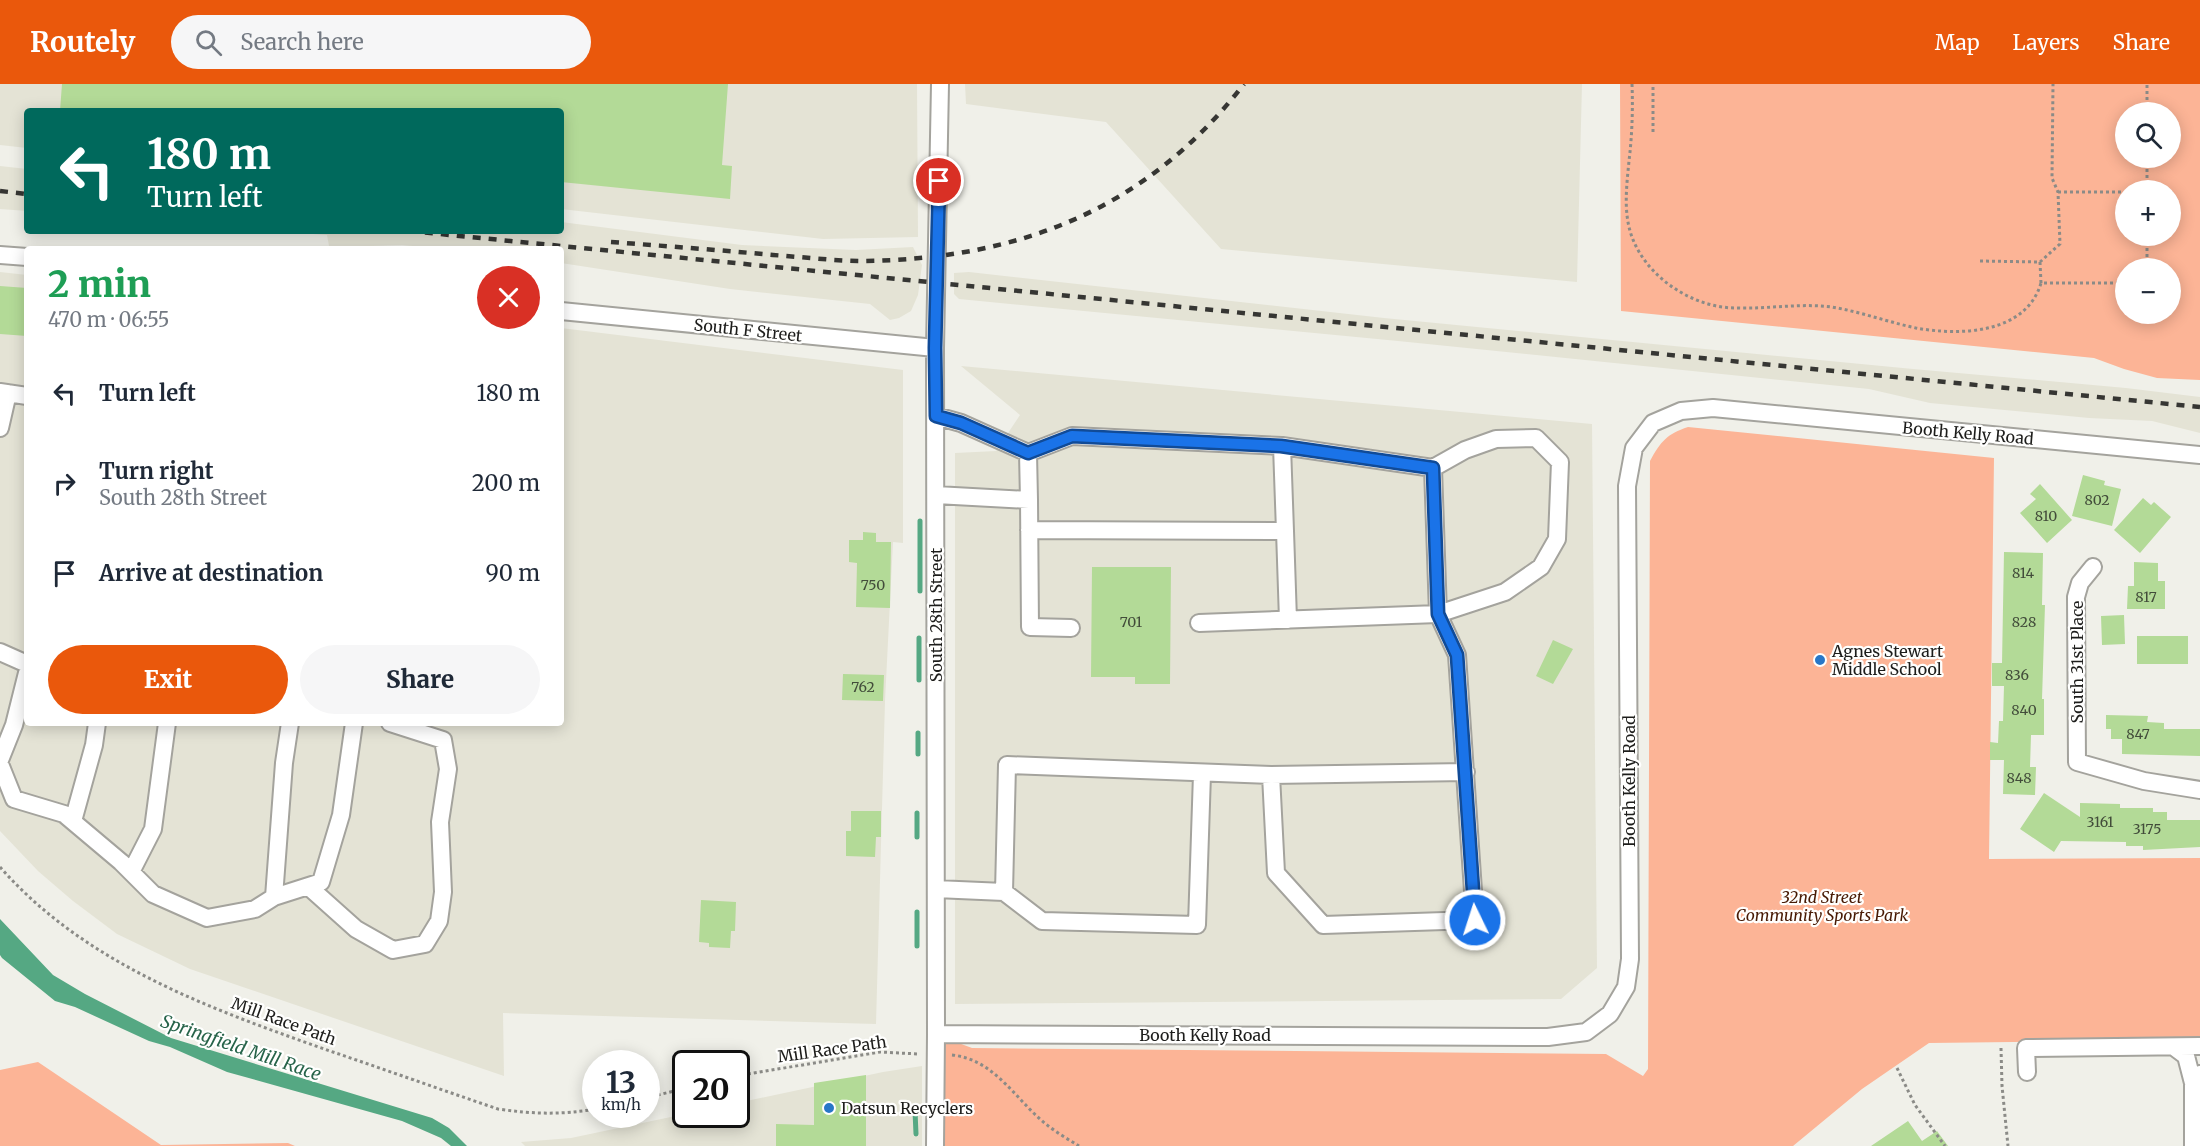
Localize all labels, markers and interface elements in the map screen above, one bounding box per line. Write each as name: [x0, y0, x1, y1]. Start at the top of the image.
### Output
search box: [171, 15, 591, 69]
text: Routely: [30, 24, 135, 60]
icon: search: [192, 26, 225, 59]
text: Search here: [240, 28, 364, 56]
text: Map: [1935, 29, 1980, 56]
text: Layers: [2013, 29, 2080, 56]
text: Share: [2113, 29, 2170, 56]
map controls: [2115, 102, 2181, 324]
button: search: [2115, 102, 2181, 168]
text: 180 m: [147, 128, 271, 180]
icon: left: [48, 132, 126, 210]
pin: [913, 155, 964, 206]
icon: arrive: [922, 164, 955, 197]
text: Turn left: [147, 180, 262, 214]
button: +: [2115, 180, 2181, 246]
button: −: [2115, 258, 2181, 324]
text: 2 min: [48, 262, 151, 307]
button: close: [477, 266, 540, 329]
text: 470 m · 06:55: [48, 307, 169, 332]
street label: South F Street: [693, 314, 804, 346]
icon: left: [48, 377, 81, 410]
text: Turn left: [99, 379, 196, 407]
text: 180 m: [476, 379, 540, 407]
street label: Booth Kelly Road: [1902, 417, 2035, 449]
text: Turn right: [99, 457, 213, 485]
icon: right: [48, 467, 81, 500]
text: 200 m: [472, 469, 540, 497]
text: South 28th Street: [99, 485, 267, 510]
house number: 802: [2084, 491, 2110, 509]
house number: 810: [2035, 507, 2057, 525]
street label: South 28th Street: [926, 547, 946, 682]
icon: arrive: [48, 557, 81, 590]
text: Arrive at destination: [99, 559, 323, 587]
text: 90 m: [485, 559, 540, 587]
house number: 814: [2012, 564, 2034, 582]
house number: 750: [861, 576, 885, 594]
house number: 817: [2135, 588, 2157, 606]
street label: South 31st Place: [2067, 601, 2087, 723]
house number: 701: [1120, 613, 1142, 631]
house number: 828: [2012, 613, 2036, 631]
place label: Agnes Stewart Middle School: [1831, 641, 1944, 679]
button: Exit: [48, 645, 288, 714]
button: Share: [300, 645, 540, 714]
marker: Agnes Stewart Middle School: [1813, 653, 1827, 667]
house number: 836: [2005, 666, 2029, 684]
house number: 762: [851, 678, 875, 696]
house number: 840: [2011, 701, 2037, 719]
street label: Booth Kelly Road: [1619, 715, 1639, 847]
house number: 847: [2126, 725, 2150, 743]
house number: 848: [2006, 769, 2032, 787]
house number: 3161: [2086, 813, 2114, 831]
house number: 3175: [2133, 820, 2161, 838]
park label: 32nd Street Community Sports Park: [1736, 887, 1908, 925]
position arrow: [1443, 888, 1507, 952]
street label: Mill Race Path: [229, 993, 339, 1049]
water label: Springfield Mill Race: [158, 1009, 324, 1086]
street label: Booth Kelly Road: [1139, 1025, 1271, 1045]
street label: Mill Race Path: [776, 1031, 888, 1067]
speed limit sign: 20: [672, 1050, 750, 1128]
text: 13: [606, 1063, 636, 1101]
text: km/h: [601, 1095, 641, 1114]
place label: Datsun Recyclers: [841, 1098, 973, 1118]
marker: Datsun Recyclers: [822, 1101, 836, 1115]

